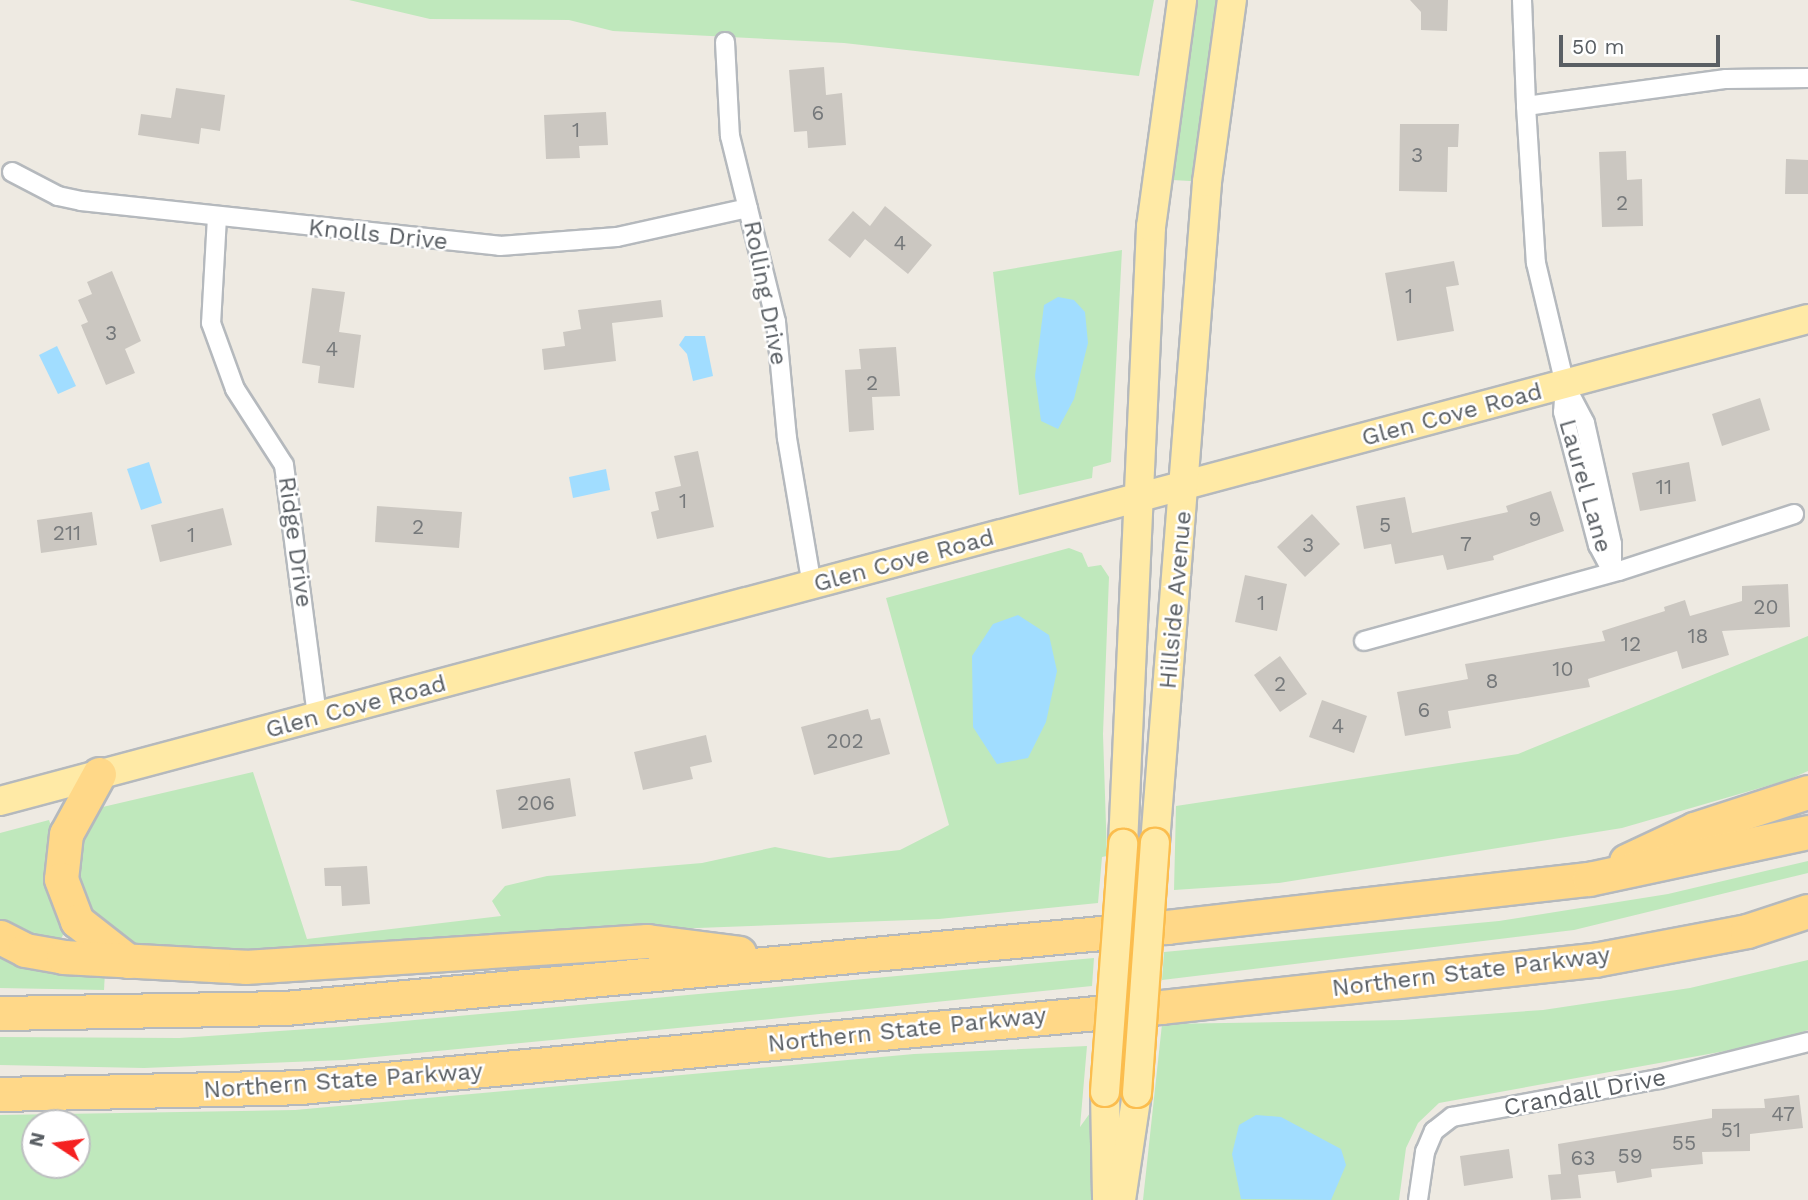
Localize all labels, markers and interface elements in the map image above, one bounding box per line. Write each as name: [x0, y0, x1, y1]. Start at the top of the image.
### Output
scale bar: [1563, 21, 1724, 65]
text: 50 m: [1572, 34, 1624, 59]
house number: 6: [812, 100, 824, 126]
house number: 1: [572, 117, 580, 143]
house number: 3: [1411, 142, 1423, 168]
house number: 2: [1616, 190, 1628, 216]
street label: Knolls Drive: [307, 213, 449, 257]
street label: Rolling Drive: [737, 218, 793, 368]
house number: 4: [894, 230, 906, 256]
house number: 1: [1405, 283, 1413, 309]
house number: 3: [105, 320, 117, 346]
house number: 4: [326, 336, 338, 362]
house number: 2: [866, 370, 878, 396]
street label: Glen Cove Road: [1359, 377, 1545, 453]
street label: Laurel Lane: [1552, 416, 1618, 556]
house number: 11: [1656, 474, 1672, 500]
street label: Ridge Drive: [272, 475, 318, 609]
house number: 1: [679, 488, 687, 514]
house number: 9: [1529, 506, 1541, 532]
street label: Hillside Avenue: [1154, 509, 1198, 691]
house number: 5: [1379, 512, 1391, 538]
house number: 2: [412, 514, 424, 540]
house number: 211: [53, 520, 81, 546]
house number: 1: [187, 522, 195, 548]
street label: Glen Cove Road: [811, 523, 997, 599]
house number: 7: [1460, 531, 1472, 557]
house number: 3: [1302, 532, 1314, 558]
house number: 1: [1257, 590, 1265, 616]
house number: 20: [1753, 594, 1779, 620]
house number: 18: [1687, 623, 1709, 649]
house number: 12: [1621, 631, 1641, 657]
house number: 10: [1552, 656, 1574, 682]
house number: 8: [1486, 668, 1498, 694]
street label: Glen Cove Road: [263, 669, 449, 745]
house number: 2: [1274, 671, 1286, 697]
house number: 6: [1418, 697, 1430, 723]
house number: 4: [1332, 713, 1344, 739]
house number: 202: [826, 728, 864, 754]
house number: 206: [517, 790, 555, 816]
street label: Northern State Parkway: [1330, 941, 1612, 1003]
street label: Northern State Parkway: [766, 1001, 1048, 1059]
street label: Northern State Parkway: [202, 1057, 484, 1105]
street label: Crandall Drive: [1501, 1063, 1669, 1123]
house number: 47: [1771, 1101, 1795, 1127]
north arrow: [21, 1109, 91, 1179]
house number: 51: [1721, 1117, 1741, 1143]
text: N: [24, 1130, 50, 1149]
house number: 55: [1672, 1130, 1696, 1156]
house number: 59: [1617, 1143, 1643, 1169]
house number: 63: [1570, 1145, 1596, 1171]

